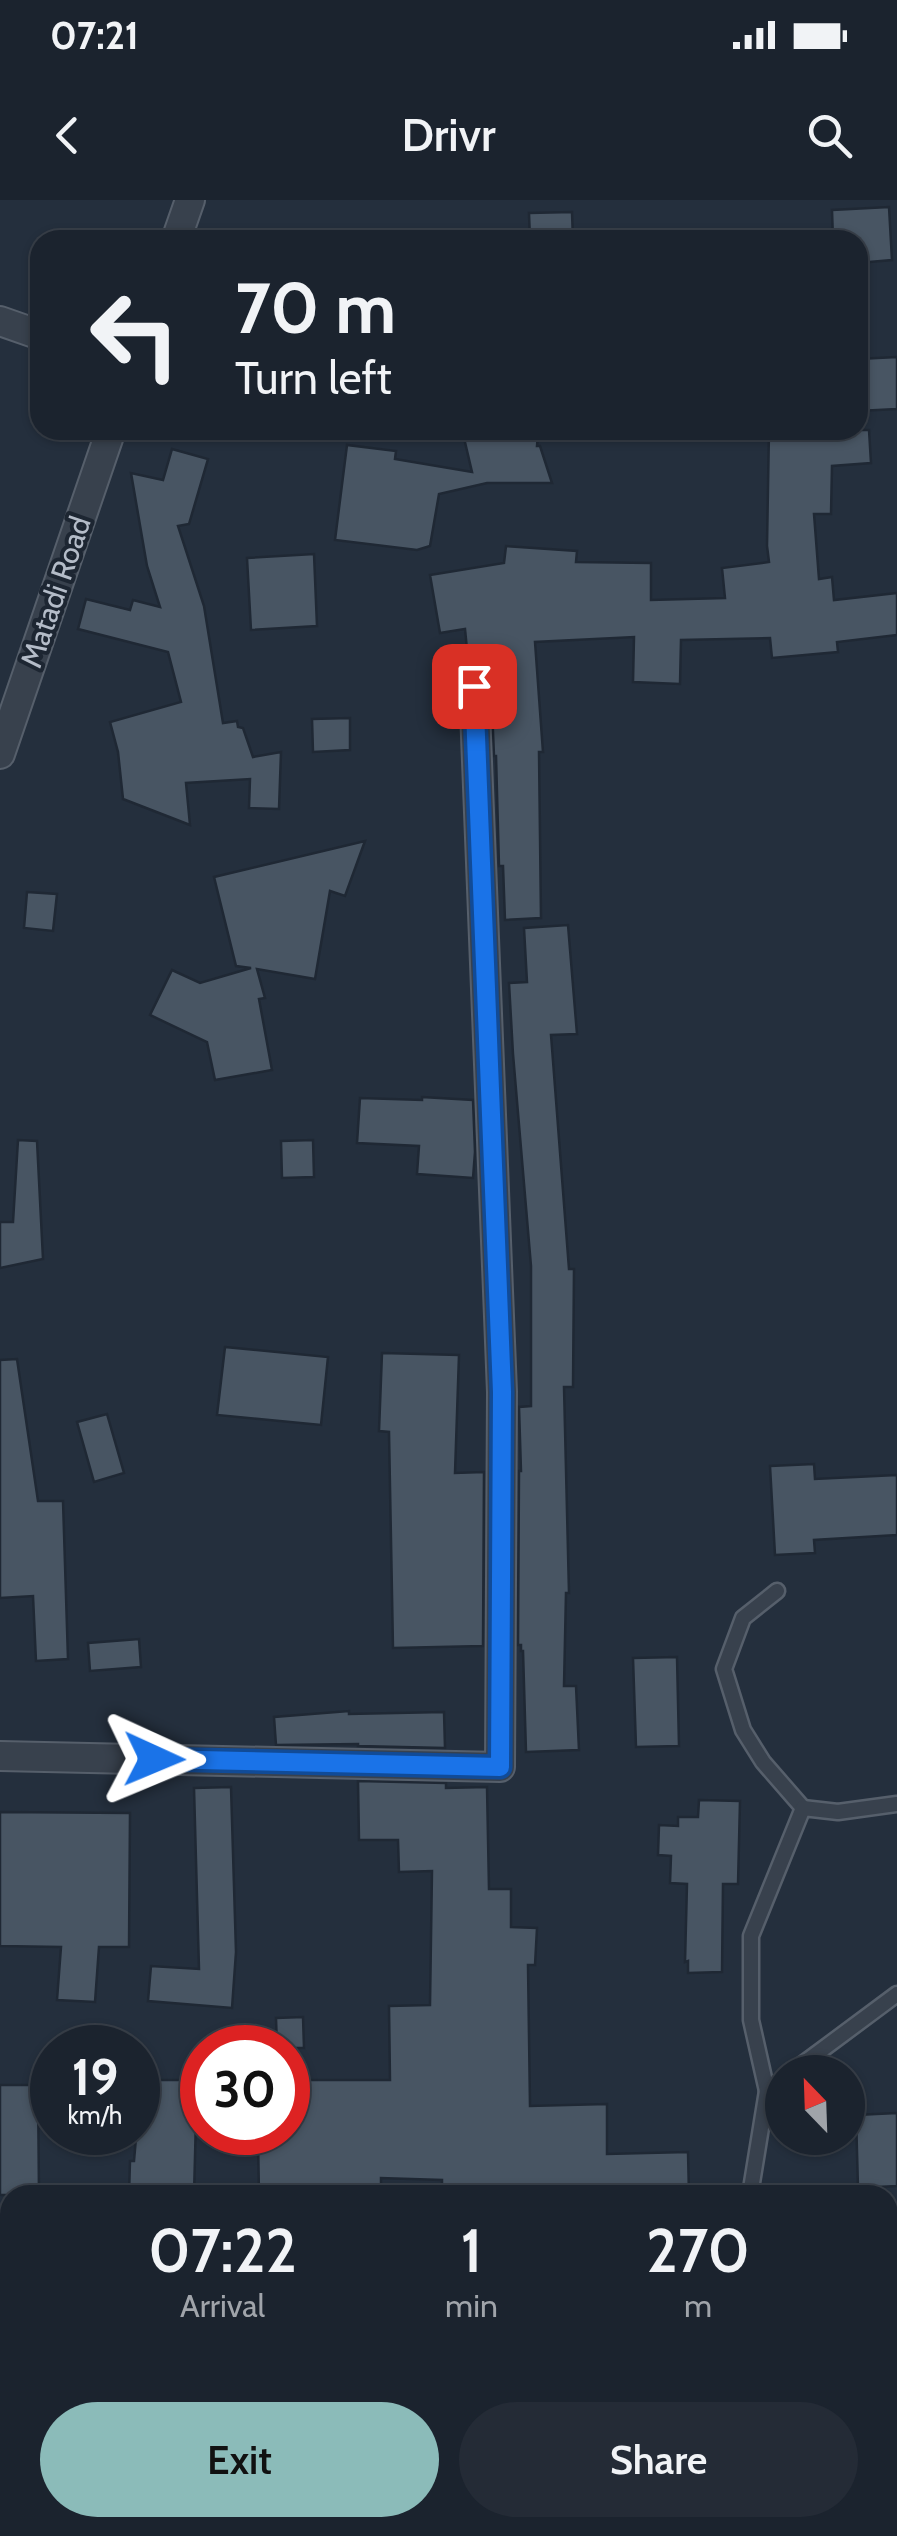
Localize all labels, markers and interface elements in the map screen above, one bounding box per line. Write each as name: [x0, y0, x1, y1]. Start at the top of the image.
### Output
text: 07:21: [50, 12, 139, 59]
icon: back: [40, 108, 95, 163]
text: Drivr: [401, 108, 496, 162]
icon: search: [802, 108, 857, 163]
text: 70 m: [235, 265, 396, 351]
icon: left: [70, 270, 200, 400]
text: Turn left: [235, 351, 392, 405]
street label: Matadi Road: [12, 511, 99, 672]
pin: [432, 644, 517, 729]
icon: arrive: [447, 659, 502, 714]
position arrow: [102, 1707, 206, 1811]
speed limit sign: 30: [180, 2025, 310, 2155]
text: 19: [72, 2047, 118, 2108]
north arrow: [765, 2055, 865, 2155]
map controls: [765, 2055, 865, 2155]
text: km/h: [68, 2100, 122, 2130]
text: 07:22: [148, 2214, 297, 2287]
text: 1: [461, 2214, 482, 2287]
text: 270: [646, 2214, 750, 2287]
text: Arrival: [180, 2286, 265, 2325]
text: min: [445, 2286, 498, 2325]
text: m: [684, 2286, 712, 2325]
button: Exit: [40, 2402, 439, 2517]
button: Share: [459, 2402, 858, 2517]

